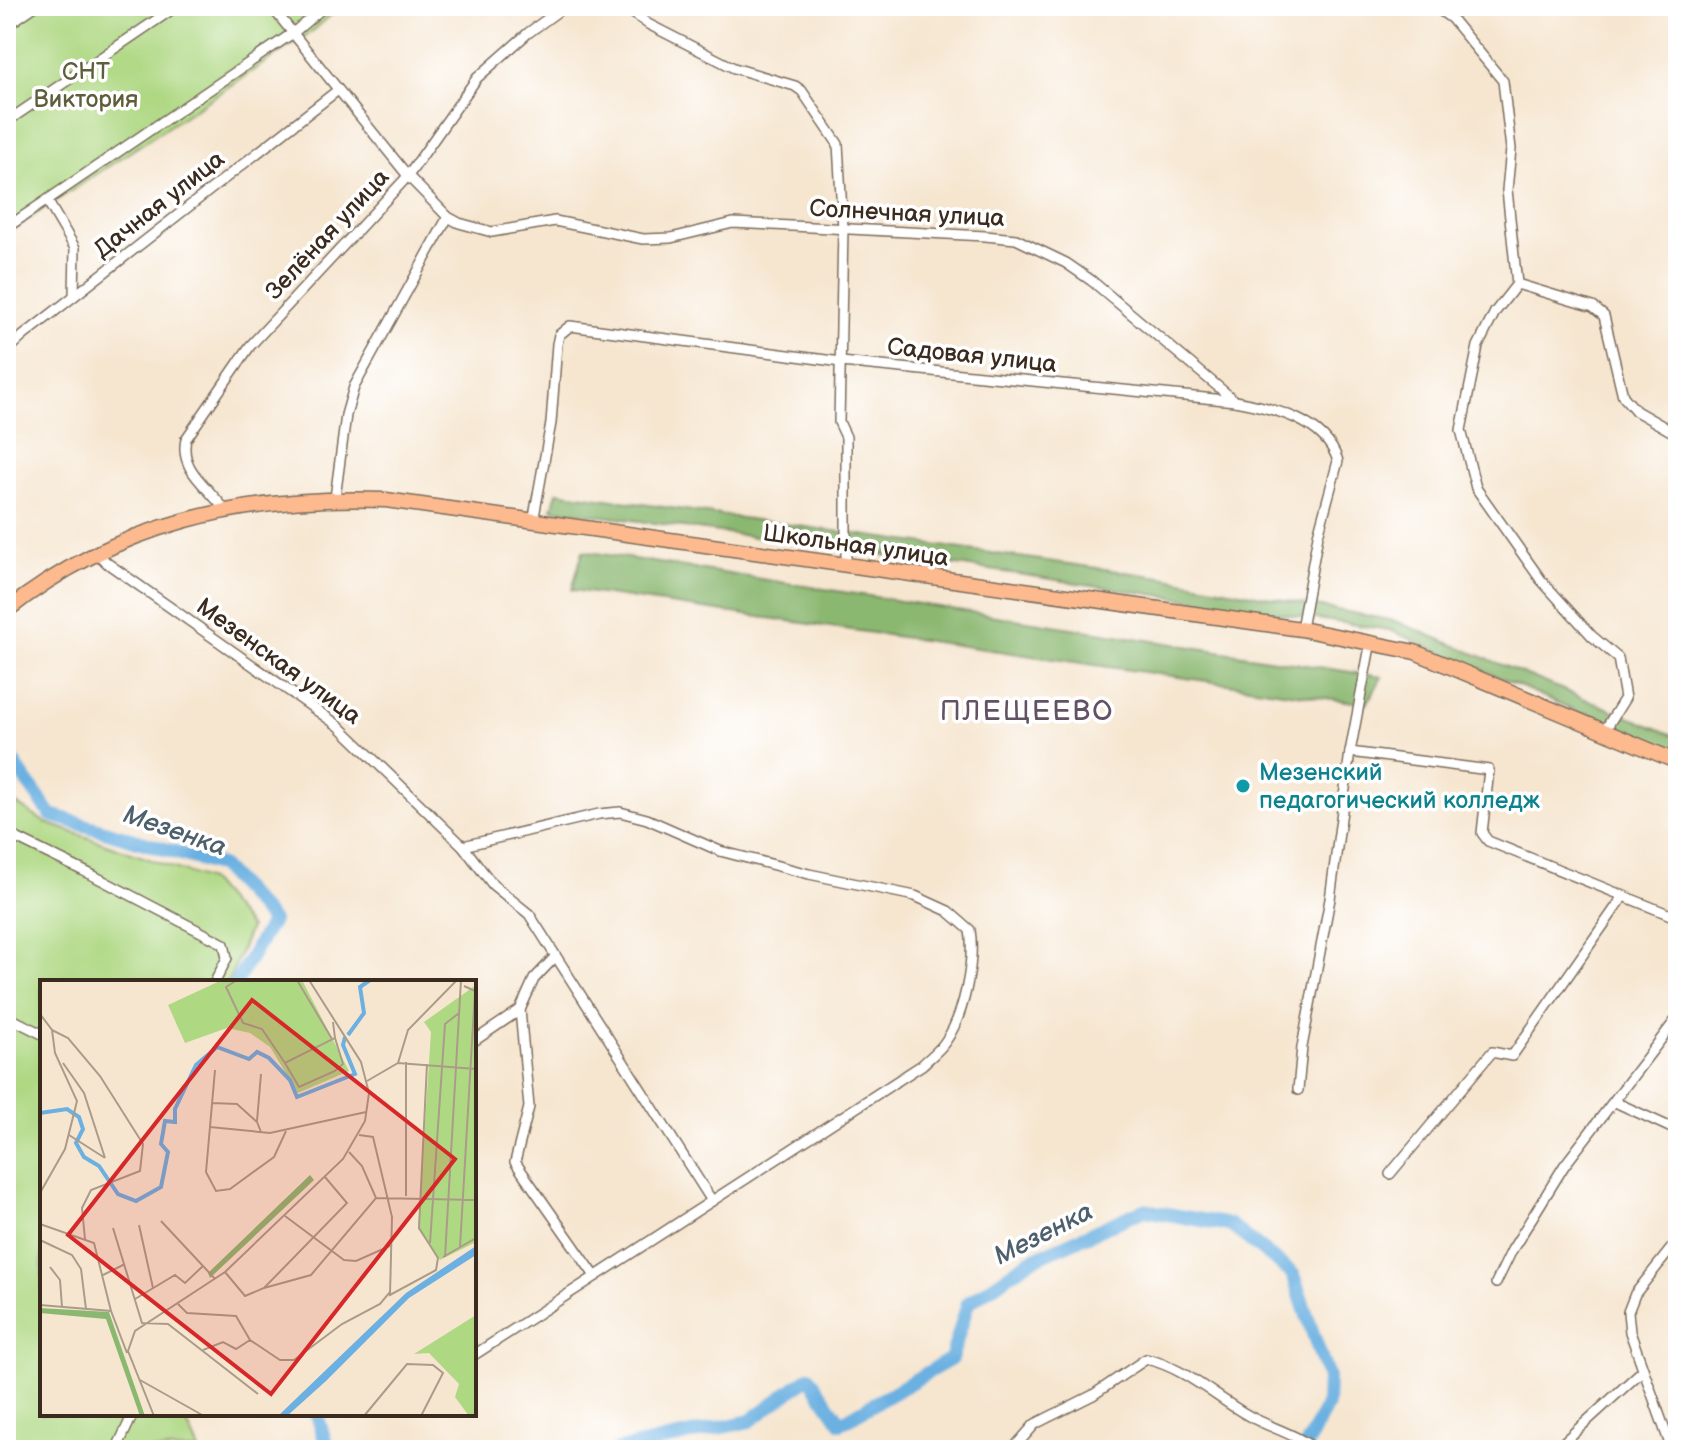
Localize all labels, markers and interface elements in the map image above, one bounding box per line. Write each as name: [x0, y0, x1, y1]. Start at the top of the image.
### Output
park label: СНТ Виктория: [34, 57, 138, 114]
street label: Дачная улица: [88, 144, 230, 264]
street label: Зелёная улица: [259, 163, 395, 306]
street label: Солнечная улица: [809, 194, 1005, 233]
street label: Садовая улица: [886, 332, 1058, 379]
street label: Школьная улица: [761, 518, 951, 573]
street label: Мезенская улица: [191, 592, 367, 731]
district label: ПЛЕЩЕЕВО: [940, 695, 1114, 728]
place label: Мезенский педагогический колледж: [1259, 758, 1540, 815]
marker: Мезенский педагогический колледж: [1234, 777, 1252, 795]
water label: Мезенка: [119, 799, 230, 864]
inset map: [40, 980, 476, 1416]
water label: Мезенка: [989, 1196, 1098, 1272]

